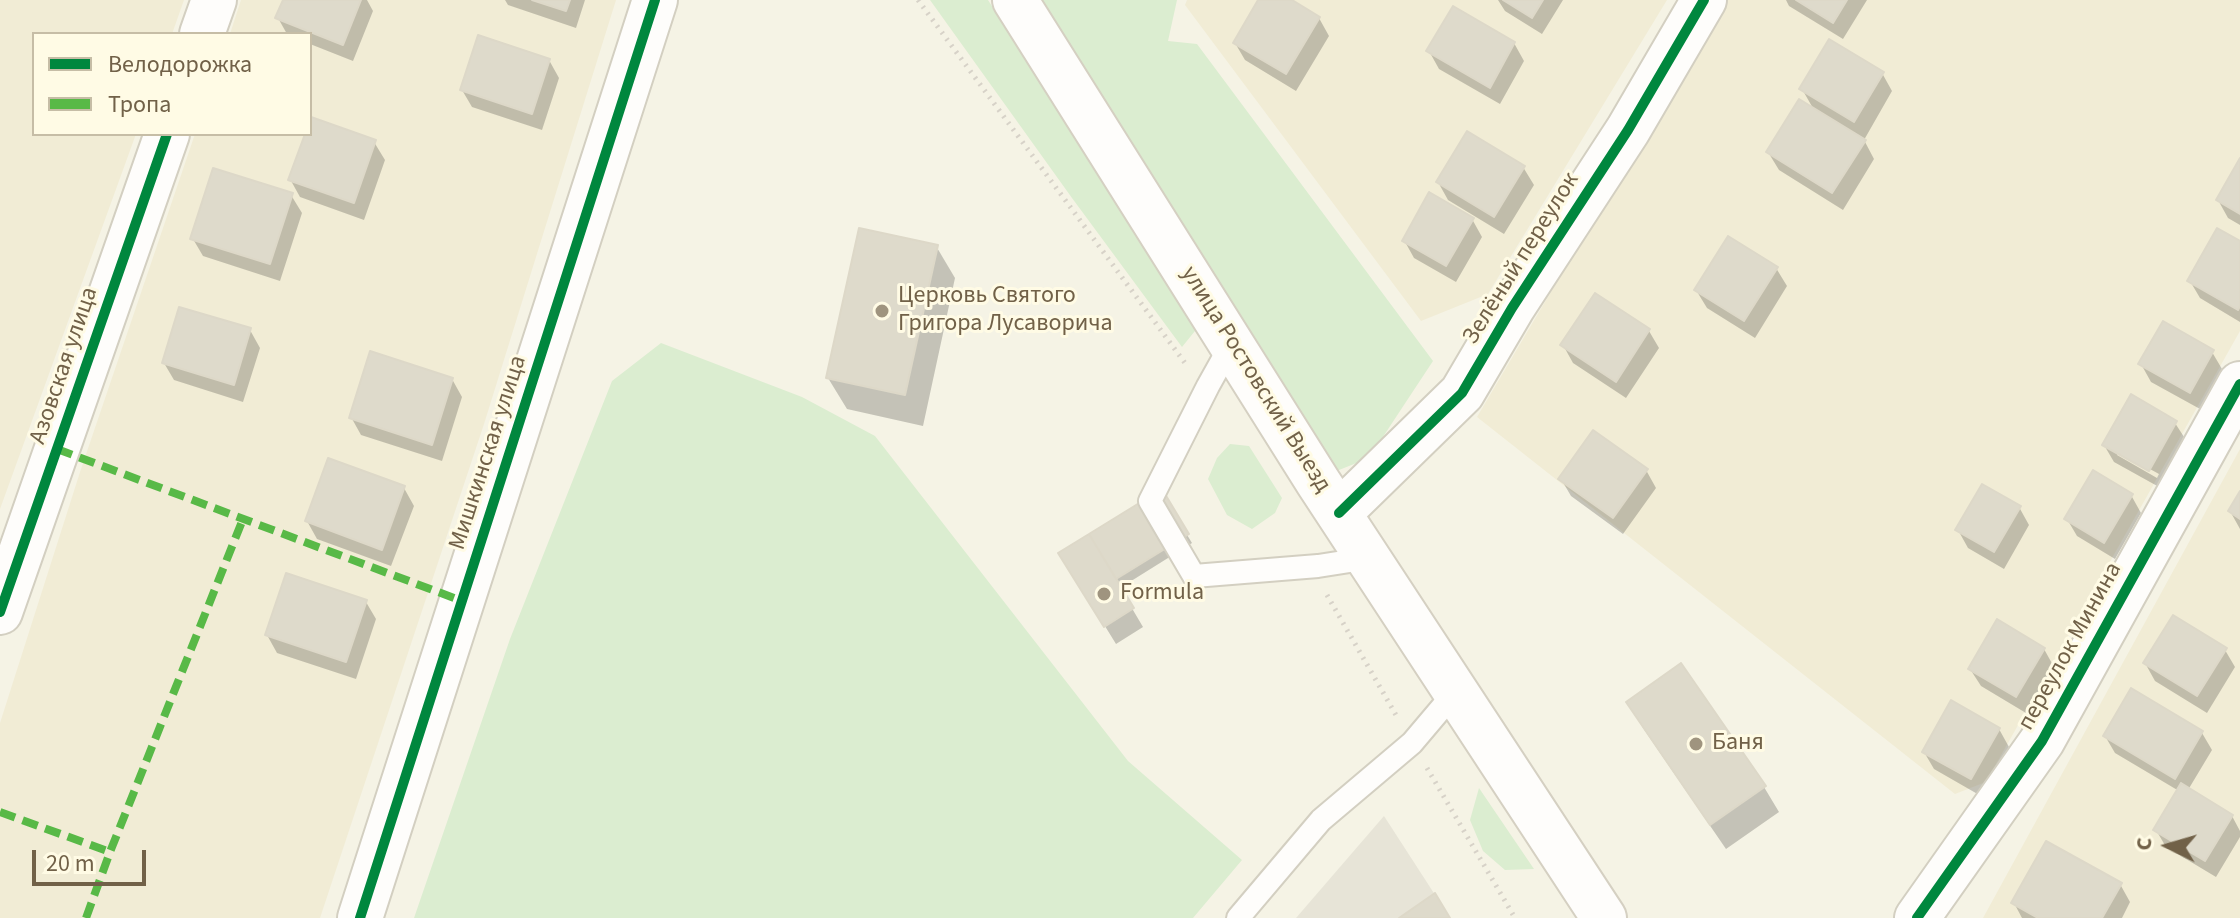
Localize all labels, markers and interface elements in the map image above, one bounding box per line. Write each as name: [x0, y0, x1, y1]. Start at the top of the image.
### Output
legend: [32, 32, 312, 136]
text: Велодорожка: [108, 47, 252, 82]
text: Тропа: [108, 87, 171, 122]
street label: Зелёный переулок: [1458, 168, 1586, 350]
street label: улица Ростовский Выезд: [1174, 262, 1336, 498]
place label: Церковь Святого Григора Лусаворича: [898, 283, 1113, 339]
street label: Азовская улица: [25, 284, 105, 448]
marker: Церковь Святого Григора Лусаворича: [873, 302, 891, 320]
street label: Мишкинская улица: [444, 352, 534, 554]
street label: переулок Минина: [2013, 558, 2129, 736]
place label: Formula: [1120, 580, 1204, 608]
marker: Formula: [1095, 585, 1113, 603]
place label: Баня: [1712, 730, 1764, 758]
marker: Баня: [1687, 735, 1705, 753]
north arrow: [2128, 806, 2208, 886]
scale bar: [36, 834, 150, 884]
text: С: [2128, 836, 2161, 852]
text: 20 m: [46, 846, 95, 881]

